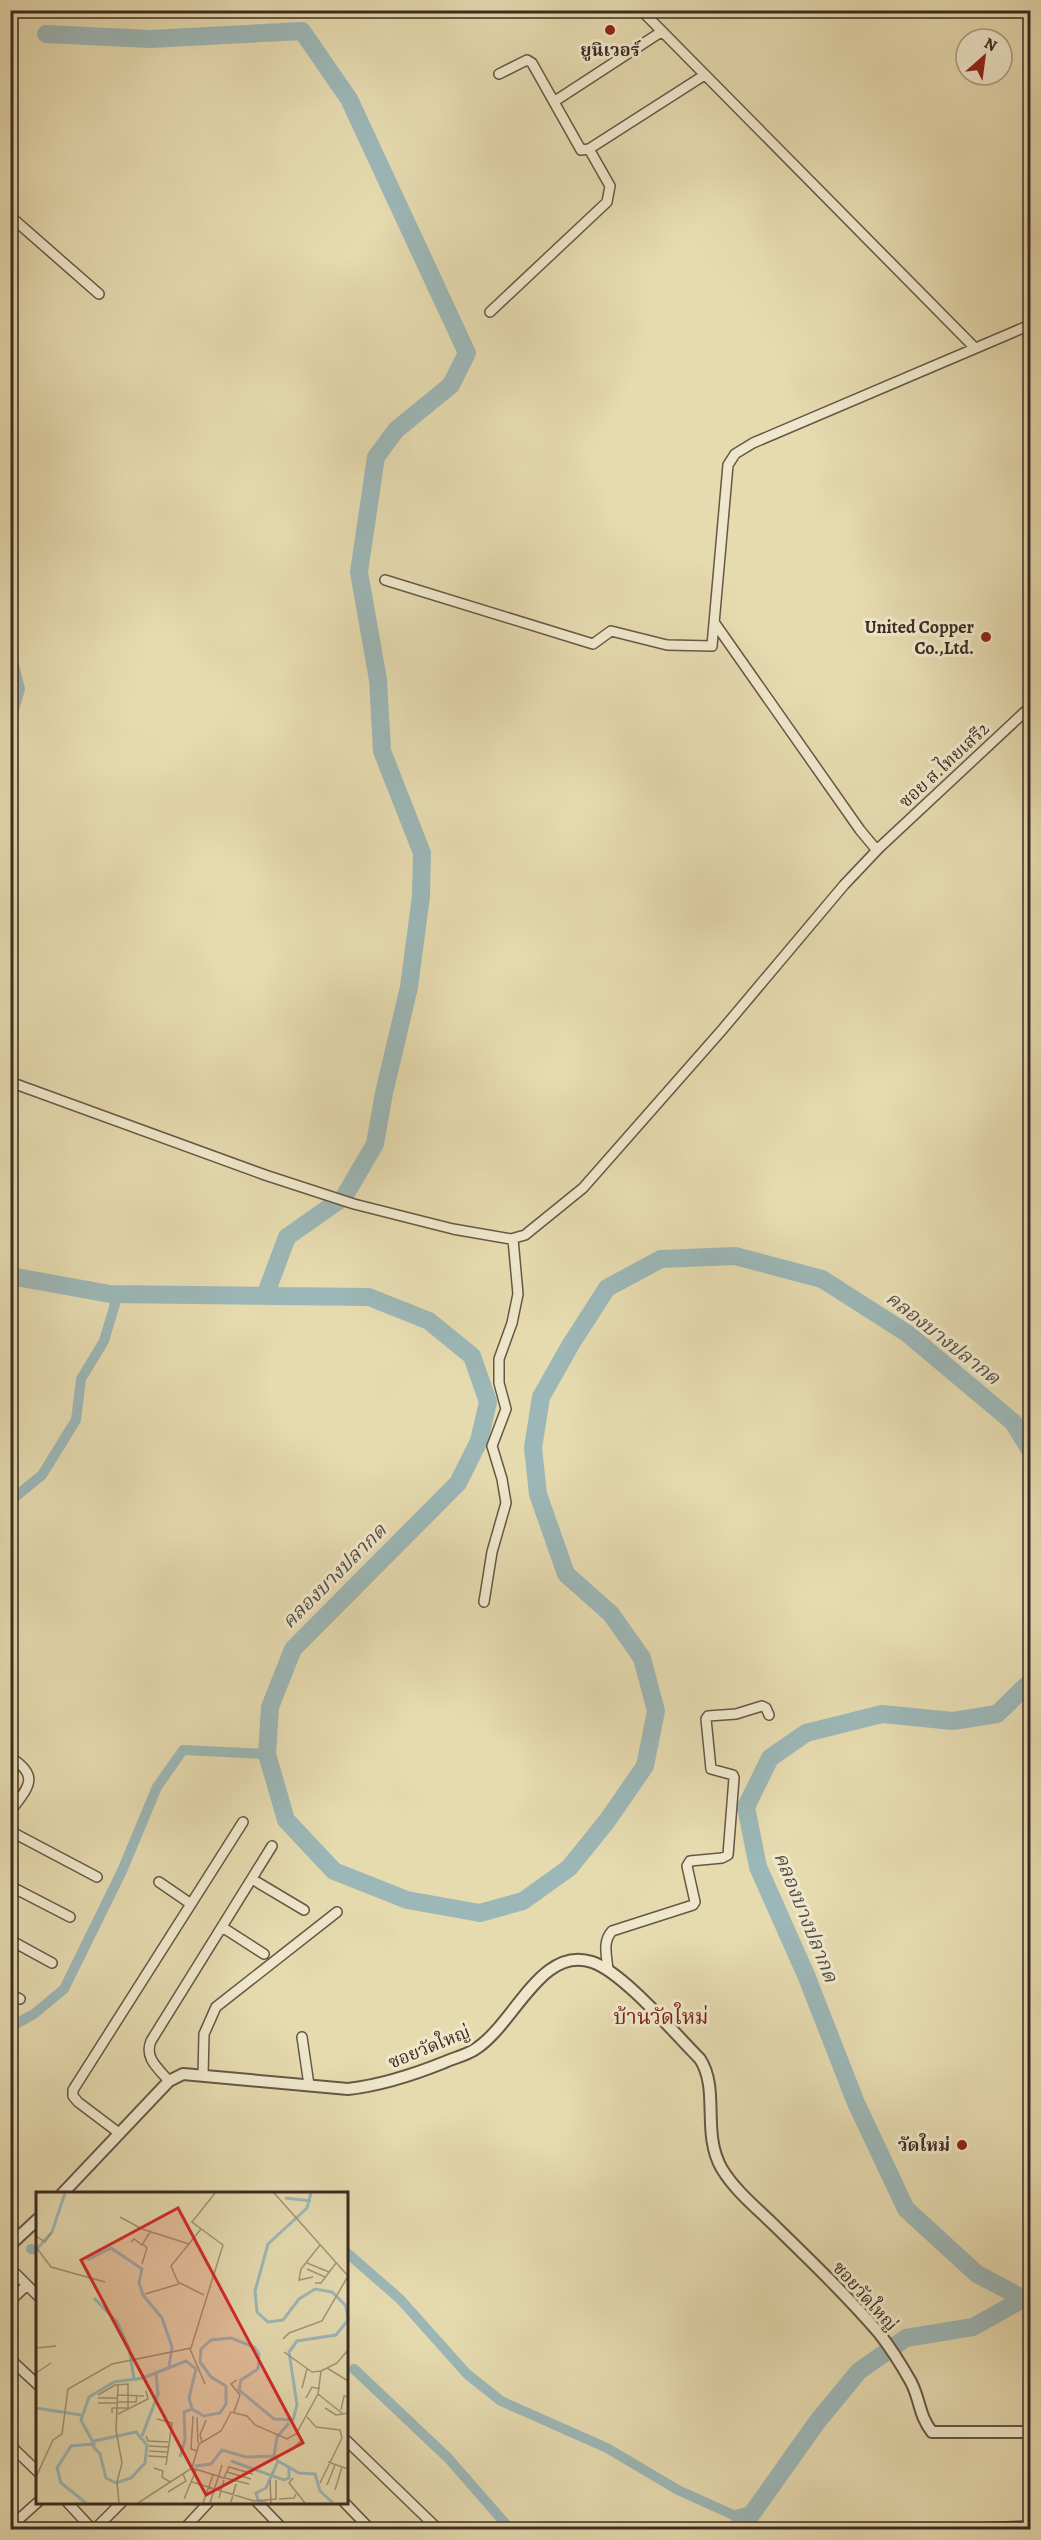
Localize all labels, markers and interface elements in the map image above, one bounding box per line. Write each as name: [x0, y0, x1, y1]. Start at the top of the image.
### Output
marker: ยูนิเวอร์: [603, 23, 617, 37]
north arrow: [954, 27, 1014, 87]
text: N: [980, 32, 1001, 57]
place label: ยูนิเวอร์: [580, 38, 642, 62]
place label: United Copper Co.,Ltd.: [865, 615, 975, 660]
marker: United Copper Co.,Ltd.: [979, 630, 993, 644]
street label: ซอย ส.ไทยเสรี2: [894, 717, 995, 813]
water label: คลองบางปลากด: [880, 1285, 1007, 1392]
water label: คลองบางปลากด: [276, 1517, 393, 1634]
water label: คลองบางปลากด: [768, 1848, 845, 1987]
district label: บ้านวัดใหม่: [613, 2002, 709, 2031]
street label: ซอยวัดใหญ่: [384, 2020, 474, 2074]
place label: วัดใหม่: [898, 2133, 950, 2157]
marker: วัดใหม่: [955, 2138, 969, 2152]
inset map: [36, 2192, 348, 2504]
street label: ซอยวัดใหญ่: [827, 2256, 903, 2336]

